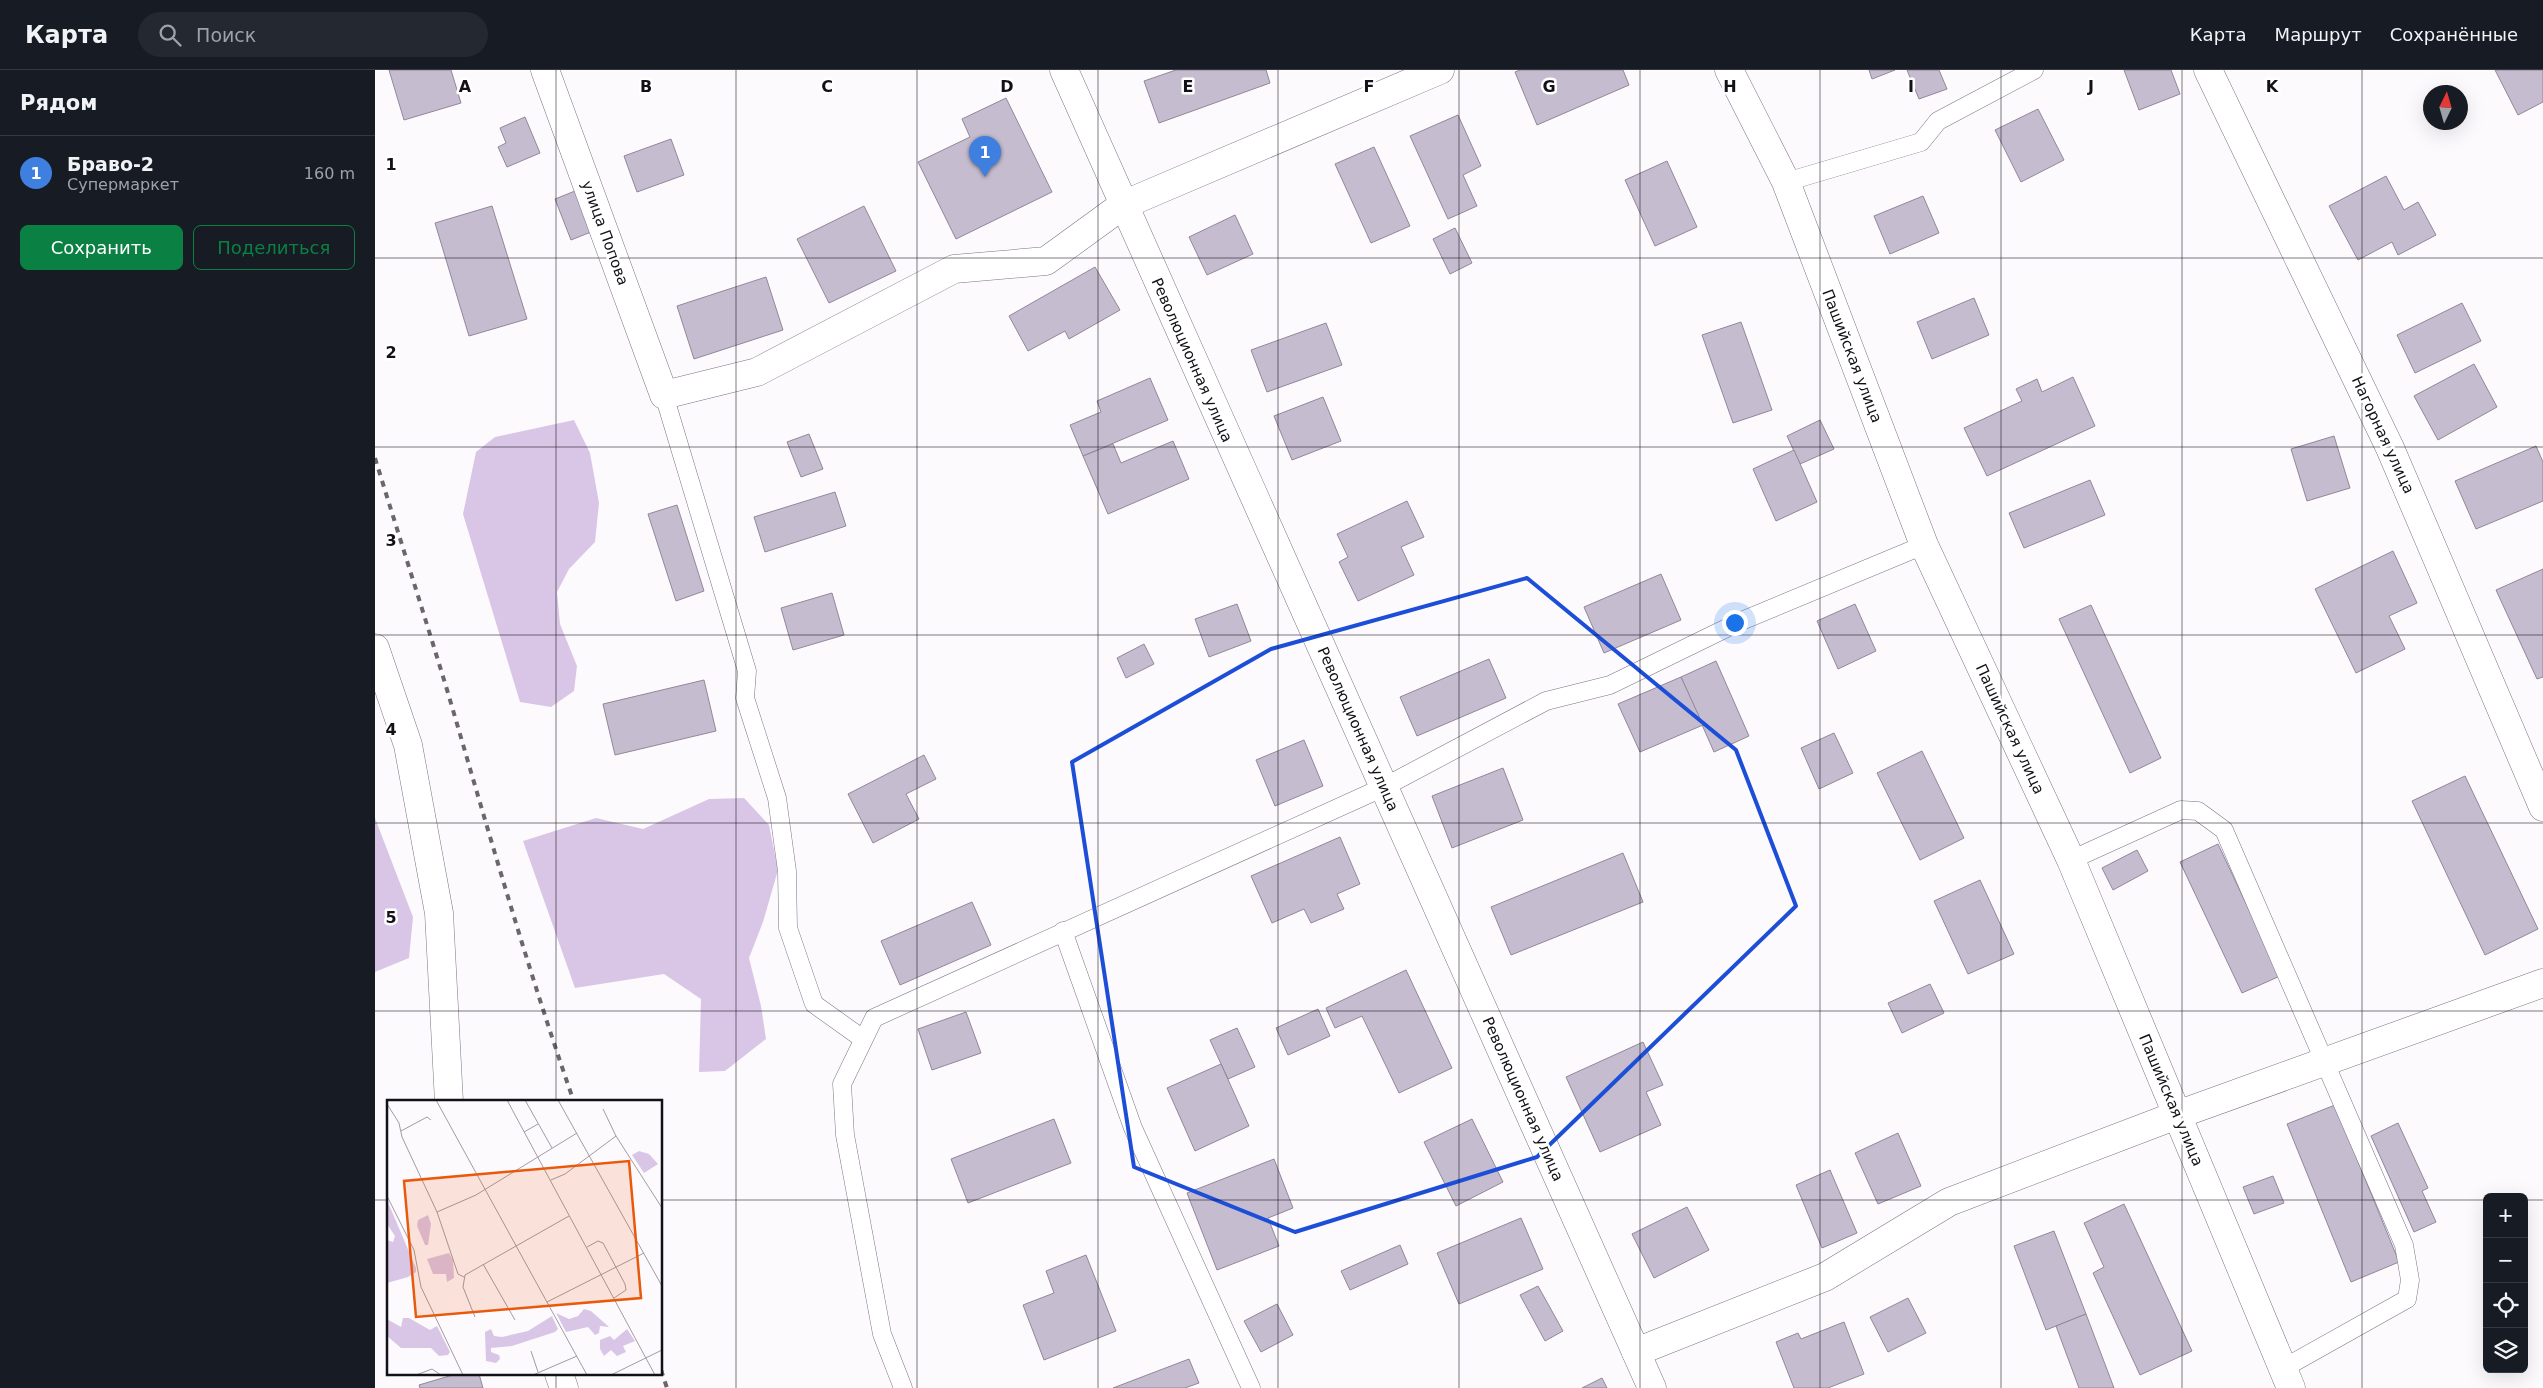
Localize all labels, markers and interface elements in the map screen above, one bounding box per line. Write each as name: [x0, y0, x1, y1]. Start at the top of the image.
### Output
search box: [138, 12, 488, 57]
text: Карта: [25, 21, 108, 49]
icon: search: [156, 21, 184, 49]
text: Поиск: [196, 24, 256, 46]
text: Карта: [2190, 24, 2247, 45]
text: Маршрут: [2275, 24, 2362, 45]
text: Сохранённые: [2390, 24, 2518, 45]
text: A: [459, 77, 472, 96]
text: B: [640, 77, 652, 96]
text: C: [821, 77, 833, 96]
text: D: [1000, 77, 1014, 96]
text: E: [1183, 77, 1193, 96]
text: F: [1364, 77, 1374, 96]
text: G: [1542, 77, 1556, 96]
text: H: [1723, 77, 1737, 96]
text: I: [1908, 77, 1914, 96]
text: J: [2087, 77, 2094, 96]
text: K: [2266, 77, 2279, 96]
north arrow: [2423, 85, 2468, 130]
text: Рядом: [20, 91, 97, 115]
pin: 1: [969, 136, 1001, 177]
text: Браво-2: [67, 153, 154, 175]
text: 1: [385, 155, 397, 174]
text: 1: [30, 164, 42, 183]
text: 160 m: [304, 164, 355, 183]
text: Супермаркет: [67, 175, 179, 194]
street label: улица Попова: [578, 178, 632, 288]
button: Сохранить: [20, 225, 183, 270]
button: Поделиться: [193, 225, 355, 270]
street label: Революционная улица: [1148, 275, 1236, 445]
street label: Пашийская улица: [1818, 287, 1886, 425]
text: 2: [385, 343, 397, 362]
street label: Нагорная улица: [2348, 373, 2418, 497]
text: 3: [385, 531, 397, 550]
your location: [1722, 610, 1748, 636]
street label: Революционная улица: [1314, 644, 1402, 814]
street label: Пашийская улица: [1972, 661, 2048, 797]
text: 4: [385, 720, 397, 739]
text: 5: [385, 908, 397, 927]
street label: Революционная улица: [1479, 1014, 1567, 1184]
street label: Пашийская улица: [2135, 1031, 2207, 1169]
inset map: [387, 1100, 663, 1376]
map controls: [2483, 1193, 2528, 1373]
button: +: [2483, 1193, 2528, 1238]
button: −: [2483, 1238, 2528, 1283]
button: locate: [2483, 1283, 2528, 1328]
button: layers: [2483, 1328, 2528, 1373]

